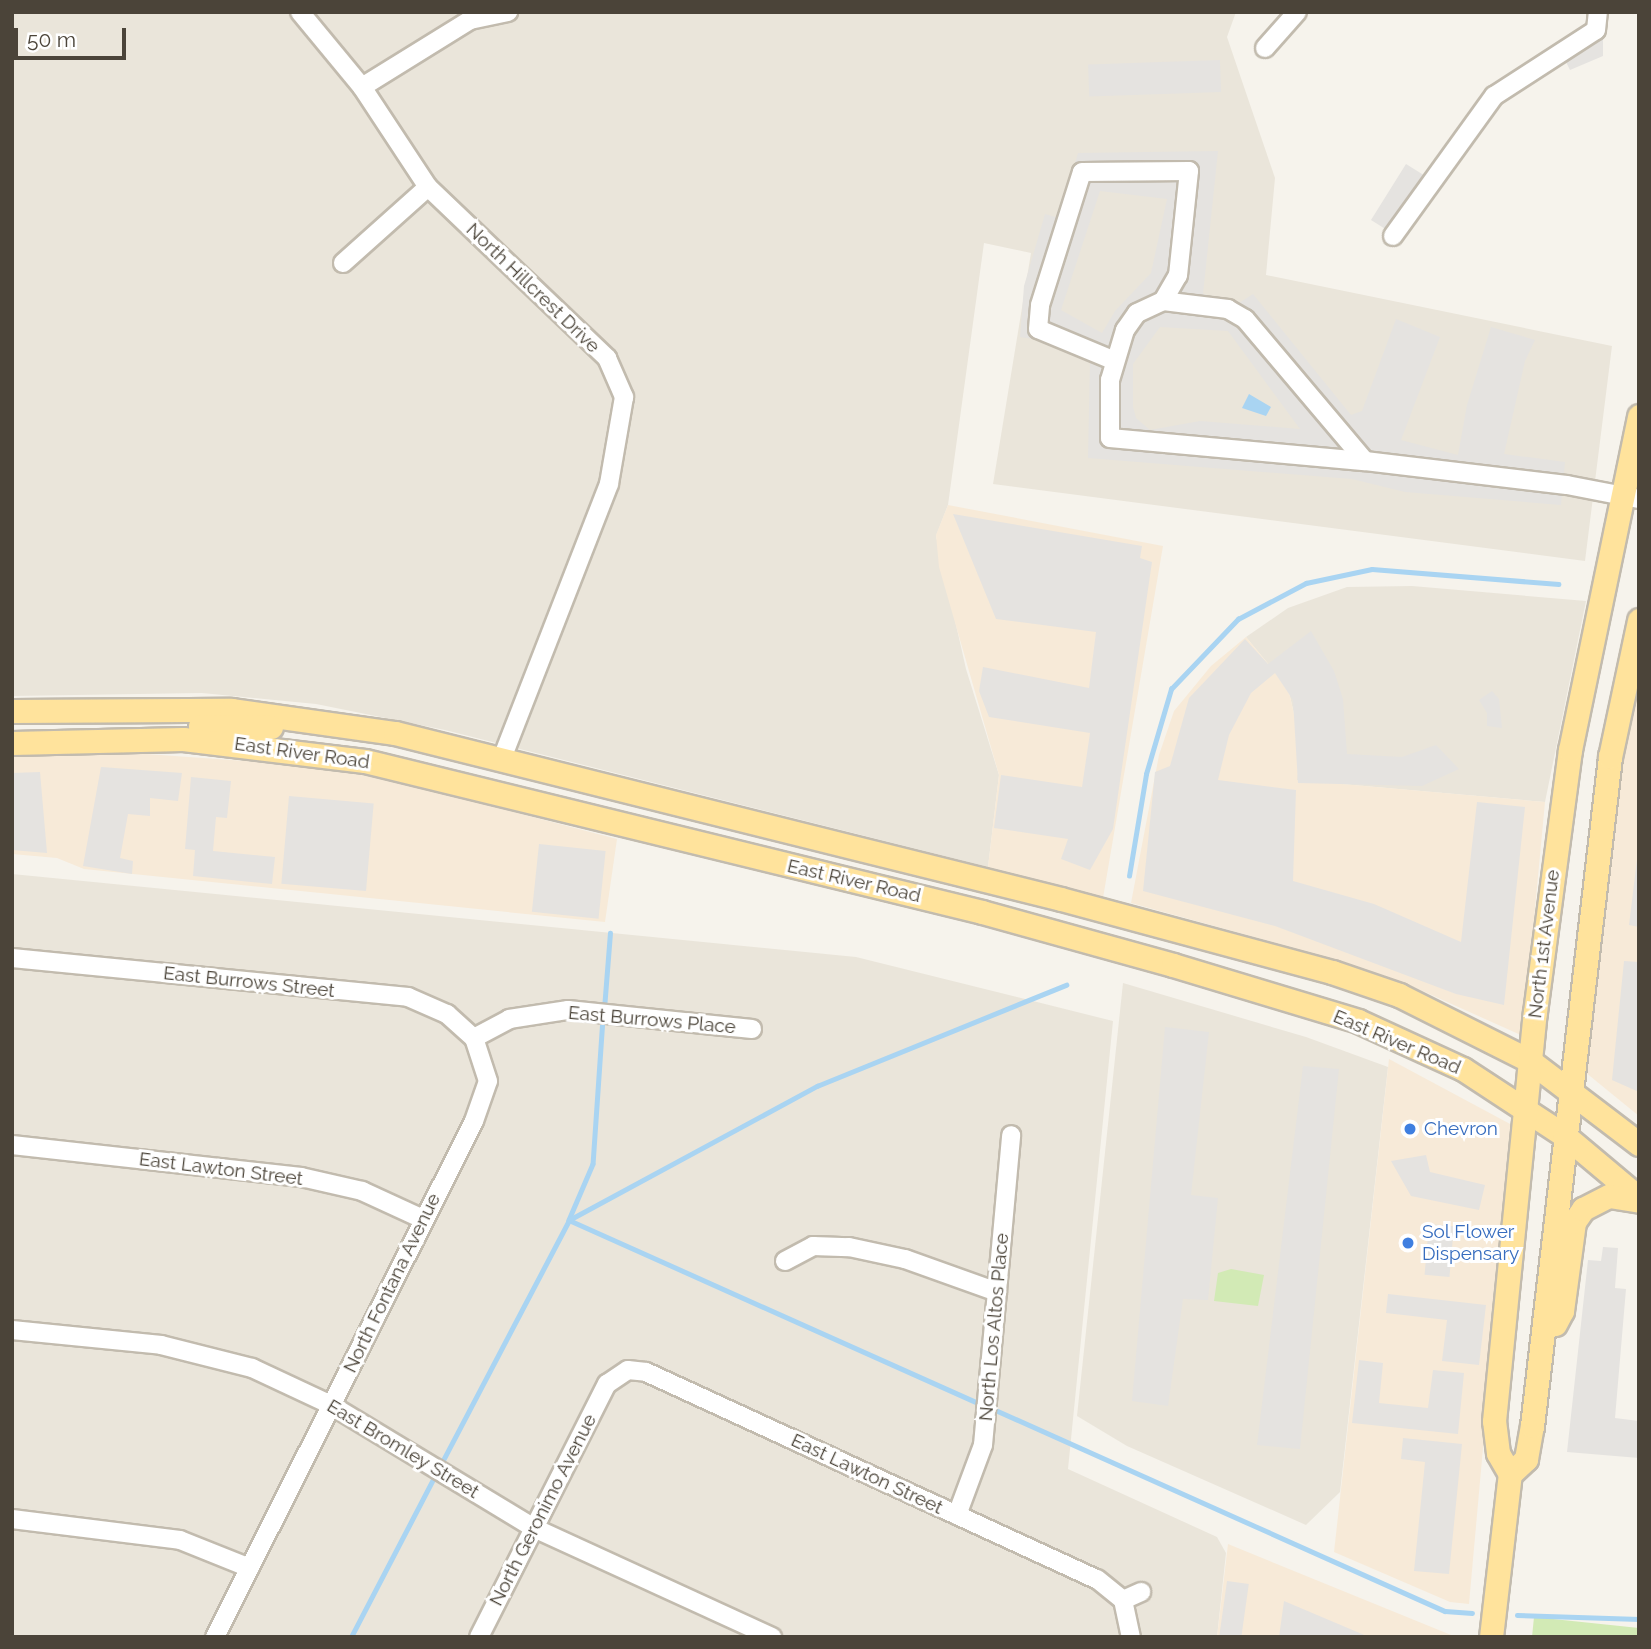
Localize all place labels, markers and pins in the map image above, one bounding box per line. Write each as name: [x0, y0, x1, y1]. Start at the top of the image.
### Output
place label: Chevron: [1424, 1118, 1498, 1140]
marker: Chevron: [1402, 1121, 1418, 1137]
place label: Sol Flower Dispensary: [1422, 1221, 1519, 1265]
marker: Sol Flower Dispensary: [1400, 1235, 1416, 1251]

